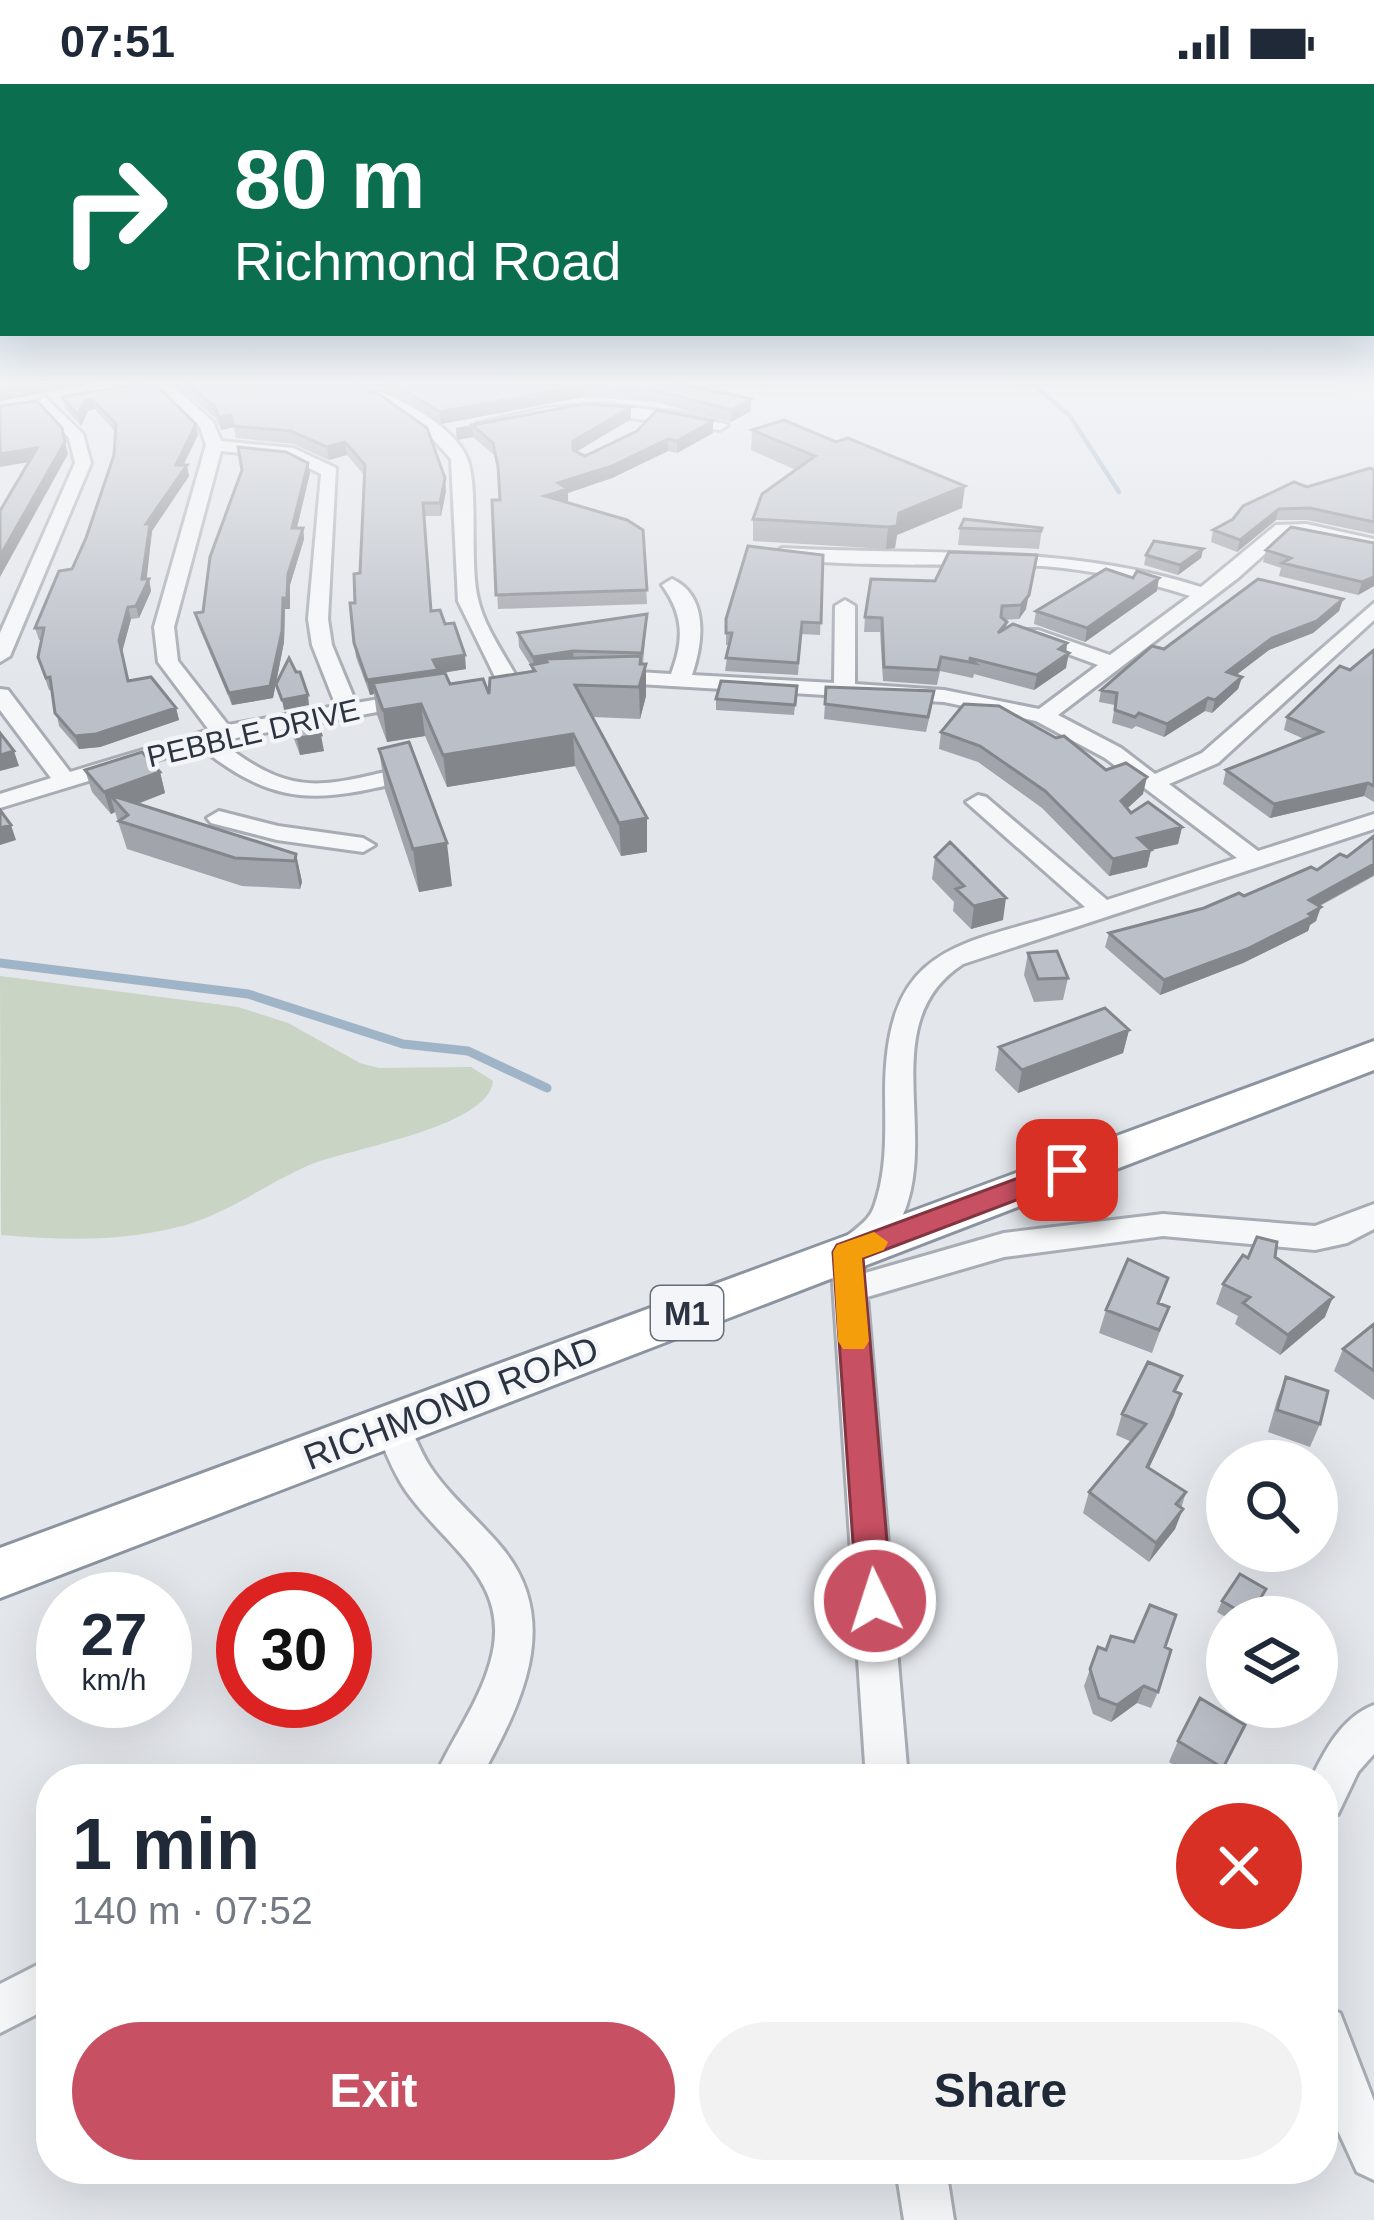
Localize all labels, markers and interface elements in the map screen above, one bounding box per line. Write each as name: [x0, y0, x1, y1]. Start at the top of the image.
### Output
text: 07:51: [60, 16, 175, 67]
icon: right: [36, 132, 192, 288]
text: 80 m: [234, 132, 425, 226]
text: Richmond Road: [234, 231, 621, 291]
street label: PEBBLE DRIVE: [144, 693, 362, 773]
pin: [1016, 1119, 1118, 1221]
icon: arrive: [1034, 1137, 1100, 1203]
road number: M1: [651, 1286, 723, 1340]
street label: RICHMOND ROAD: [298, 1328, 604, 1478]
map controls: [1206, 1440, 1338, 1728]
button: search: [1206, 1440, 1338, 1572]
position arrow: [812, 1538, 938, 1664]
speed limit sign: 30: [216, 1572, 372, 1728]
button: layers: [1206, 1596, 1338, 1728]
text: 27: [81, 1601, 147, 1668]
text: km/h: [81, 1663, 147, 1696]
button: close: [1176, 1803, 1302, 1929]
text: 1 min: [72, 1804, 260, 1884]
text: 140 m · 07:52: [72, 1889, 313, 1932]
button: Exit: [72, 2022, 675, 2160]
button: Share: [699, 2022, 1302, 2160]

